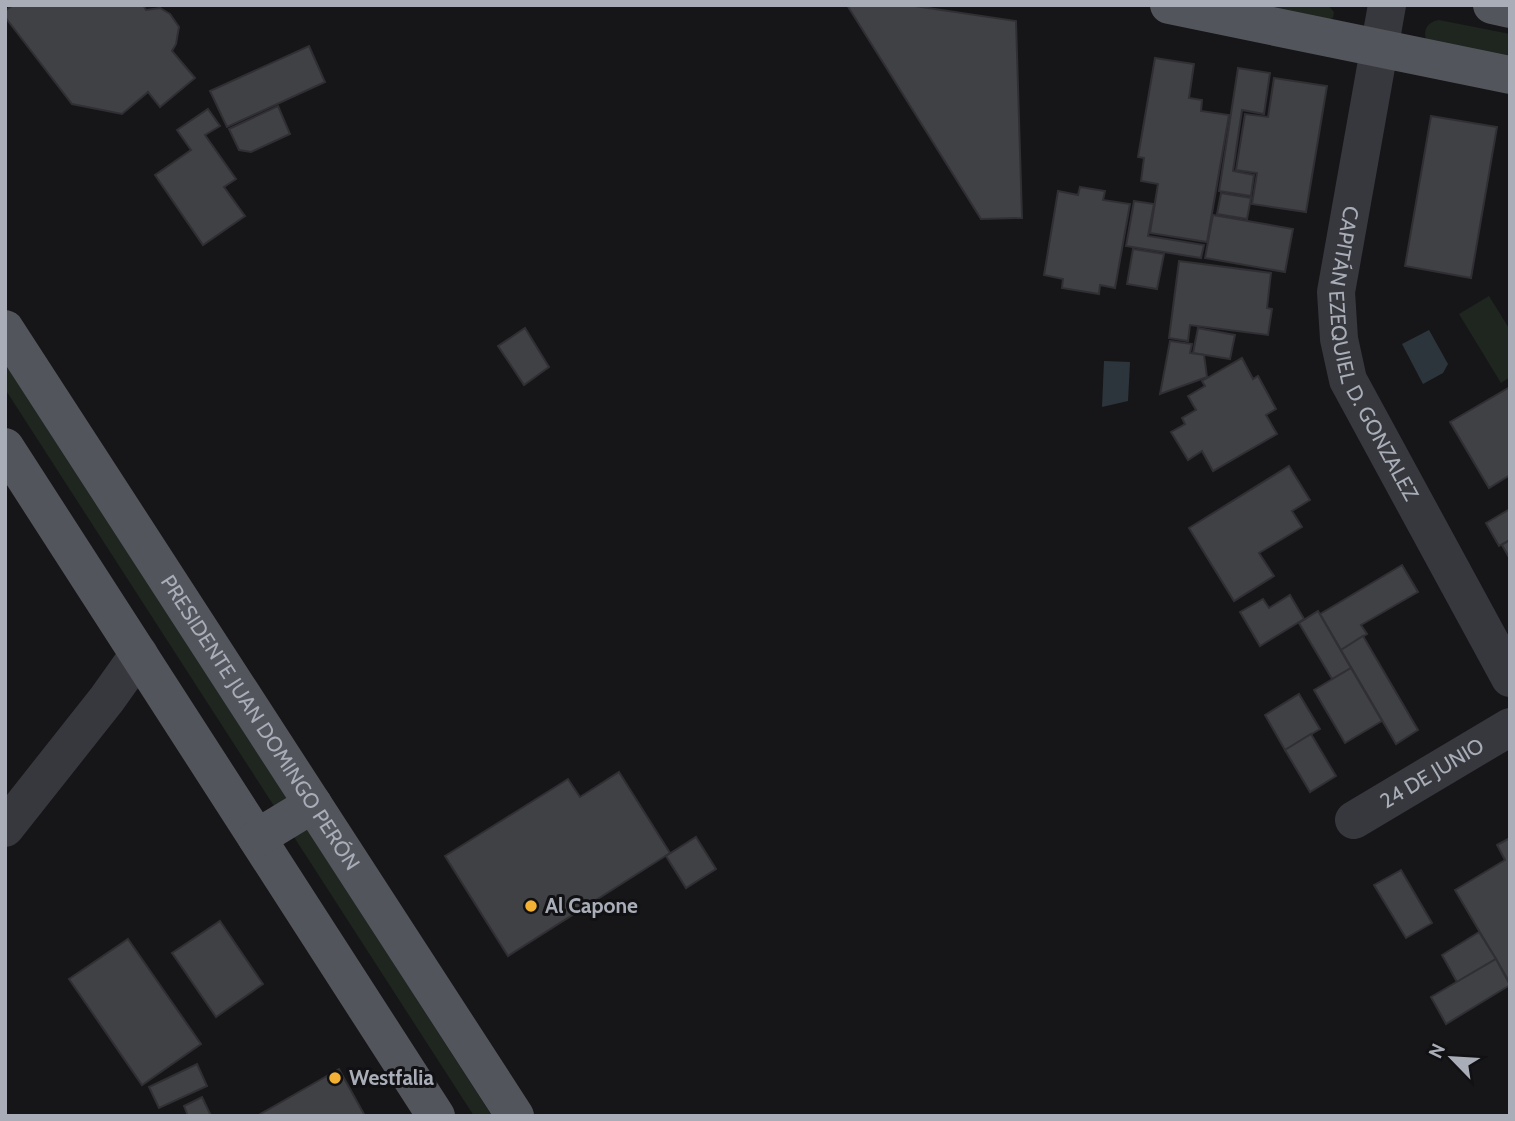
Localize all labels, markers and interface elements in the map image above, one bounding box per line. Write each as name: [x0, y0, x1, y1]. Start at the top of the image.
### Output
street label: CAPITÁN EZEQUIEL D. GONZALEZ: [1324, 204, 1424, 505]
street label: PRESIDENTE JUAN DOMINGO PERÓN: [156, 570, 365, 875]
street label: 24 DE JUNIO: [1375, 732, 1488, 814]
place label: Al Capone: [545, 893, 638, 918]
marker: Al Capone: [523, 898, 539, 914]
north arrow: [1417, 1023, 1487, 1093]
text: N: [1424, 1040, 1450, 1062]
place label: Westfalia: [349, 1065, 434, 1090]
marker: Westfalia: [327, 1070, 343, 1086]

